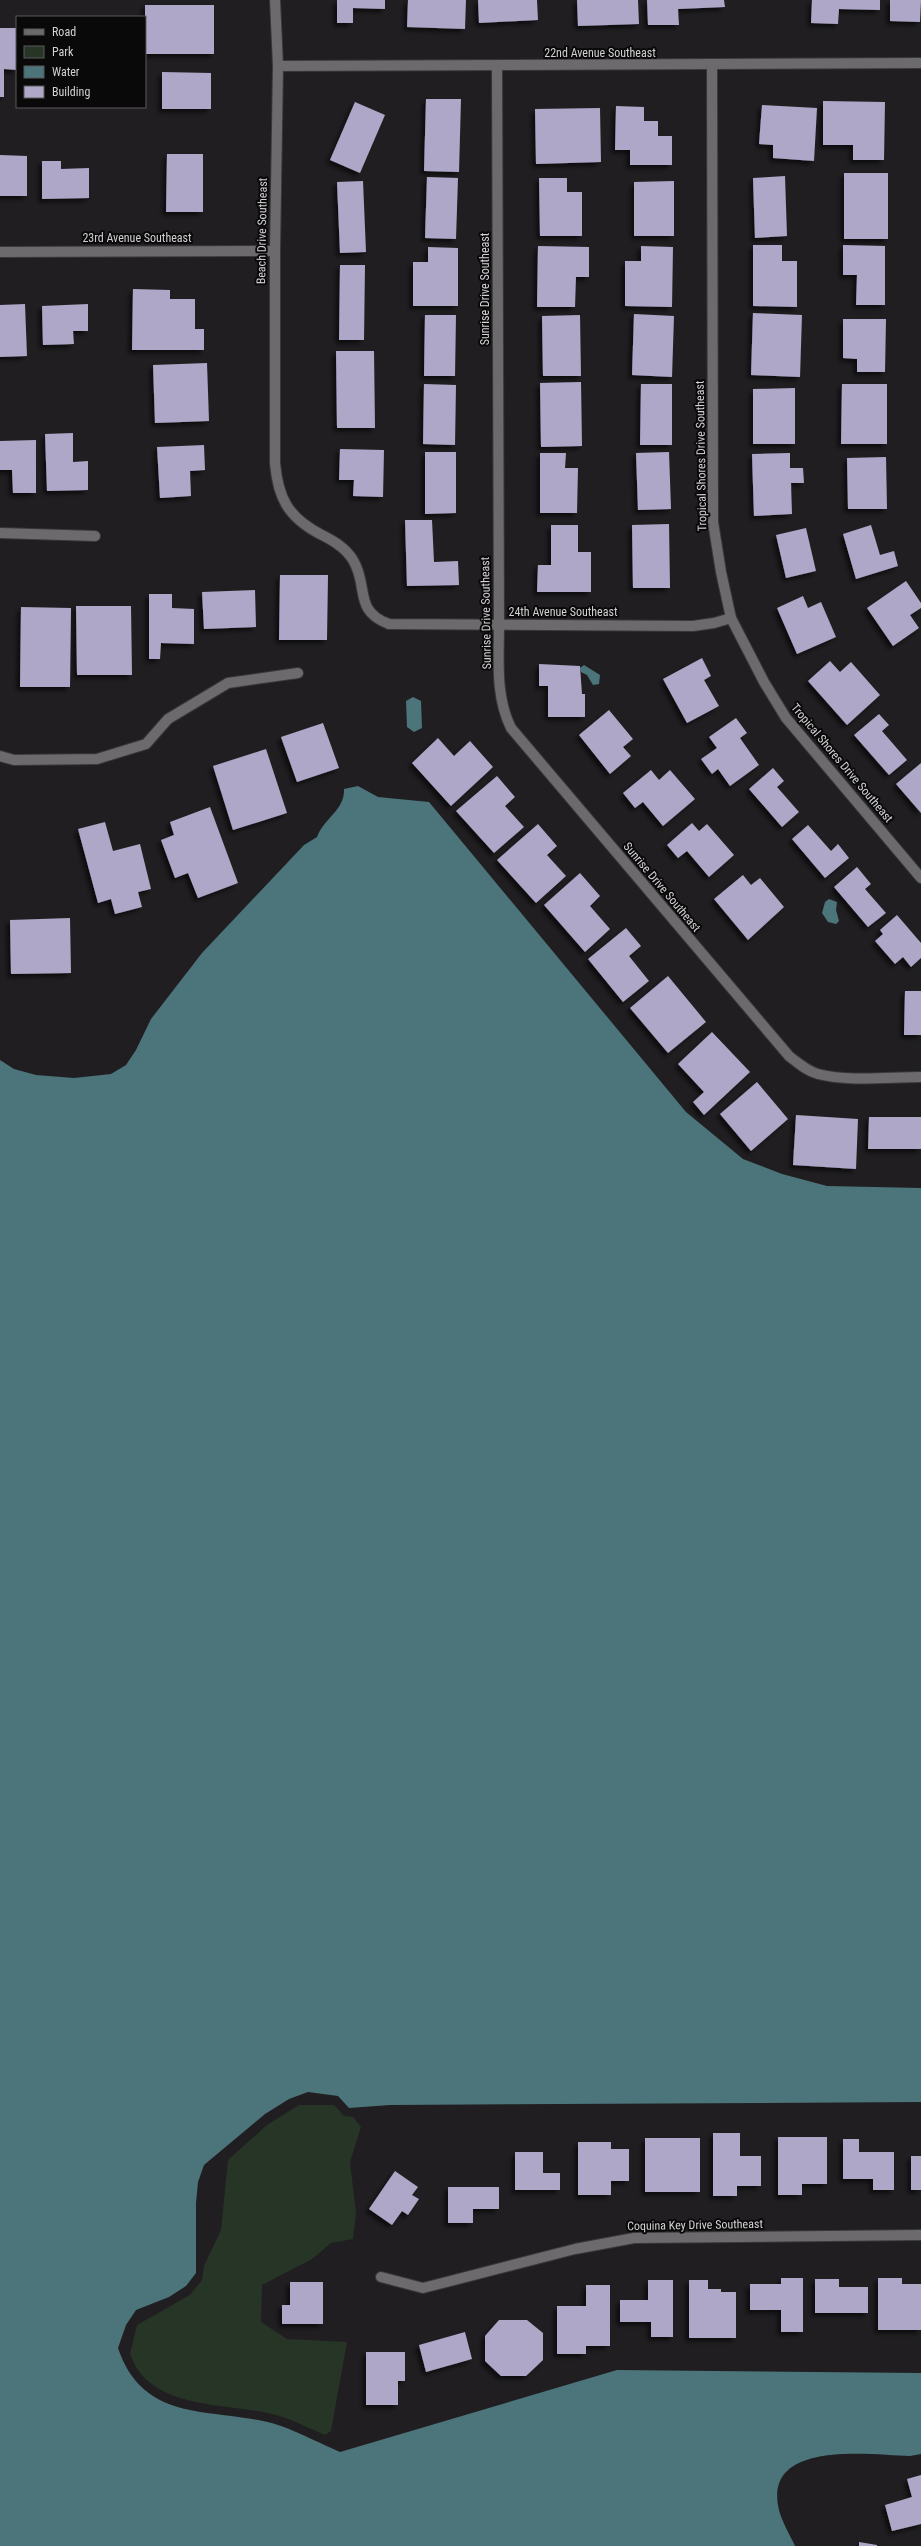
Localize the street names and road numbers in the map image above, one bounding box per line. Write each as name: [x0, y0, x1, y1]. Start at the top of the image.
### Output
street label: 22nd Avenue Southeast: [544, 46, 656, 60]
street label: Beach Drive Southeast: [254, 177, 270, 284]
street label: 23rd Avenue Southeast: [82, 231, 192, 245]
street label: Sunrise Drive Southeast: [478, 232, 492, 345]
street label: Tropical Shores Drive Southeast: [693, 380, 709, 531]
street label: Sunrise Drive Southeast: [478, 556, 494, 669]
street label: 24th Avenue Southeast: [508, 605, 618, 619]
street label: Tropical Shores Drive Southeast: [788, 701, 896, 826]
street label: Sunrise Drive Southeast: [620, 839, 704, 935]
street label: Coquina Key Drive Southeast: [627, 2217, 763, 2233]

